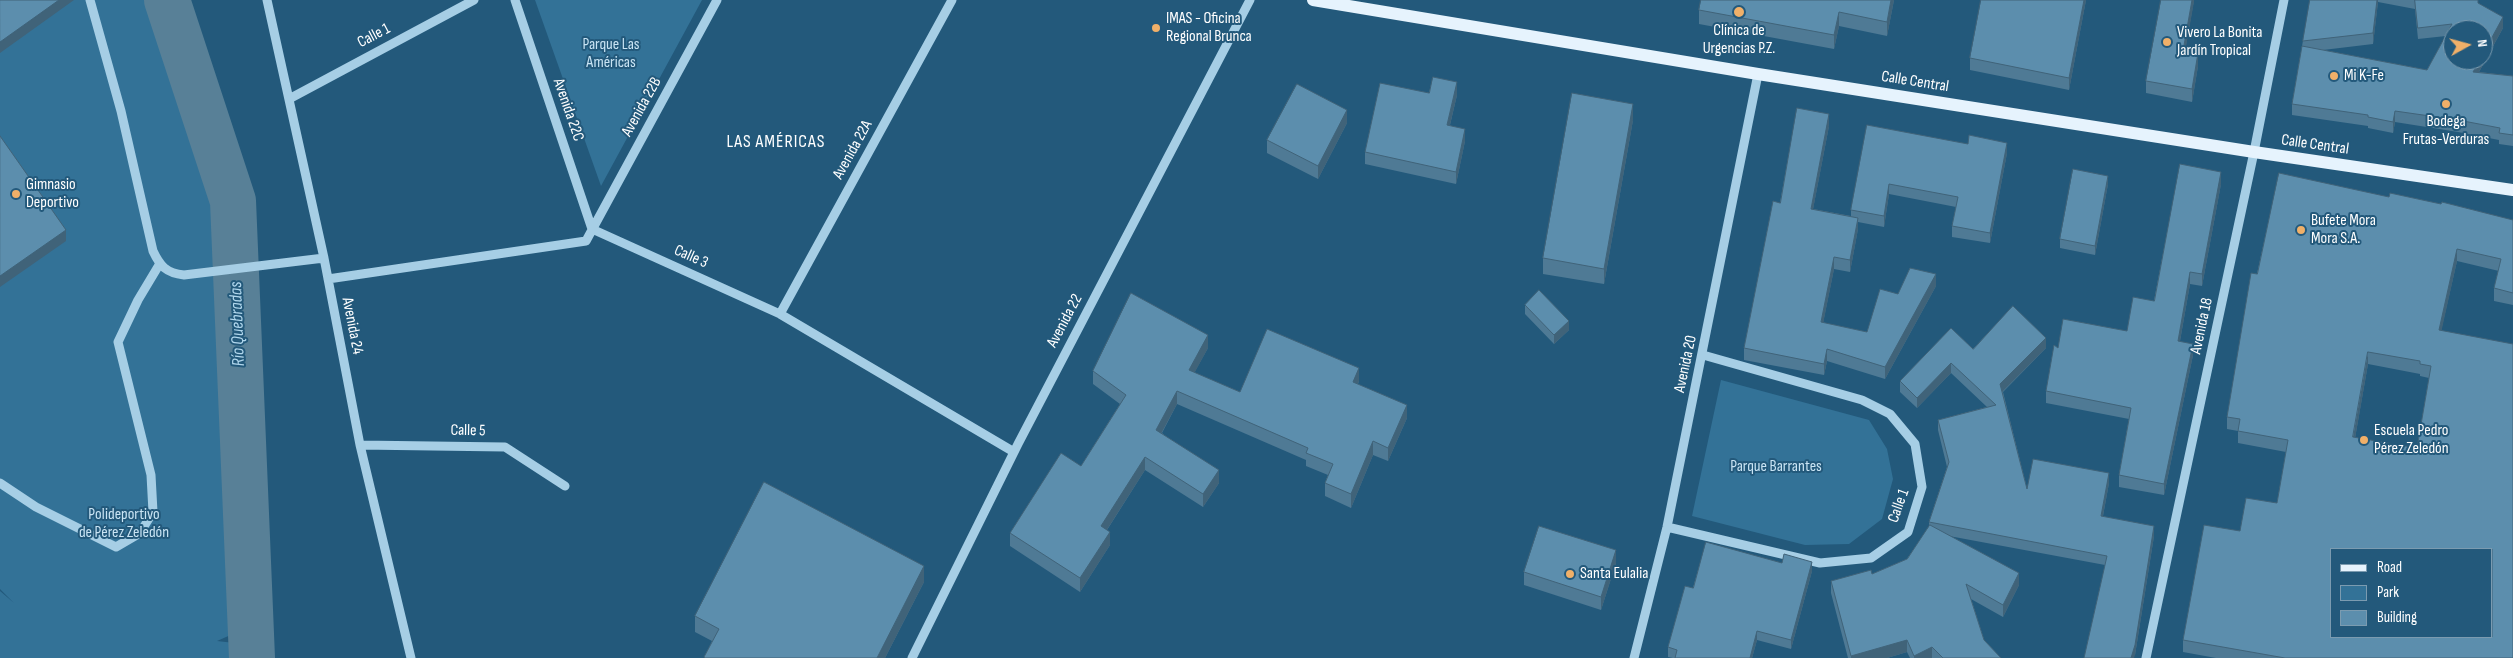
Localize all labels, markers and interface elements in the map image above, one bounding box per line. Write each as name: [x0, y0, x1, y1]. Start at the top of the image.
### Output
marker: Clínica de Urgencias P.Z.: [1732, 5, 1746, 19]
place label: IMAS - Oficina Regional Brunca: [1166, 9, 1252, 47]
street label: Calle 1: [354, 20, 394, 52]
north arrow: [2443, 20, 2493, 70]
place label: Clínica de Urgencias P.Z.: [1703, 21, 1775, 59]
marker: IMAS - Oficina Regional Brunca: [1150, 22, 1162, 34]
place label: Vivero La Bonita Jardín Tropical: [2177, 23, 2262, 61]
park label: Parque Las Américas: [582, 35, 640, 73]
marker: Vivero La Bonita Jardín Tropical: [2161, 36, 2173, 48]
text: N: [2473, 38, 2491, 48]
place label: Mi K-Fe: [2344, 66, 2384, 86]
street label: Calle Central: [1880, 67, 1950, 97]
marker: Mi K-Fe: [2328, 70, 2340, 82]
street label: Avenida 22B: [618, 74, 666, 140]
street label: Avenida 22C: [548, 76, 588, 144]
marker: Bodega Frutas-Verduras: [2440, 98, 2452, 110]
place label: Bodega Frutas-Verduras: [2403, 112, 2489, 150]
street label: Avenida 22A: [829, 117, 877, 183]
district label: LAS AMÉRICAS: [725, 131, 827, 153]
street label: Calle Central: [2280, 131, 2350, 159]
place label: Gimnasio Deportivo: [26, 175, 79, 213]
marker: Gimnasio Deportivo: [10, 188, 22, 200]
place label: Bufete Mora Mora S.A.: [2311, 211, 2376, 249]
marker: Bufete Mora Mora S.A.: [2295, 224, 2307, 236]
street label: Calle 3: [671, 241, 711, 273]
water label: Río Quebradas: [226, 281, 250, 367]
street label: Avenida 22: [1043, 291, 1087, 351]
street label: Avenida 24: [337, 296, 367, 356]
street label: Avenida 18: [2187, 296, 2217, 356]
street label: Avenida 20: [1671, 334, 1701, 394]
street label: Calle 5: [450, 421, 486, 441]
place label: Escuela Pedro Pérez Zeledón: [2374, 421, 2449, 459]
marker: Escuela Pedro Pérez Zeledón: [2358, 434, 2370, 446]
park label: Parque Barrantes: [1730, 457, 1822, 477]
street label: Calle 1: [1884, 487, 1914, 525]
park label: Polideportivo de Pérez Zeledón: [79, 505, 169, 543]
legend: [2330, 548, 2493, 638]
text: Road: [2377, 558, 2402, 577]
place label: Santa Eulalia: [1580, 564, 1648, 584]
marker: Santa Eulalia: [1564, 568, 1576, 580]
text: Park: [2377, 583, 2399, 602]
text: Building: [2377, 608, 2417, 627]

